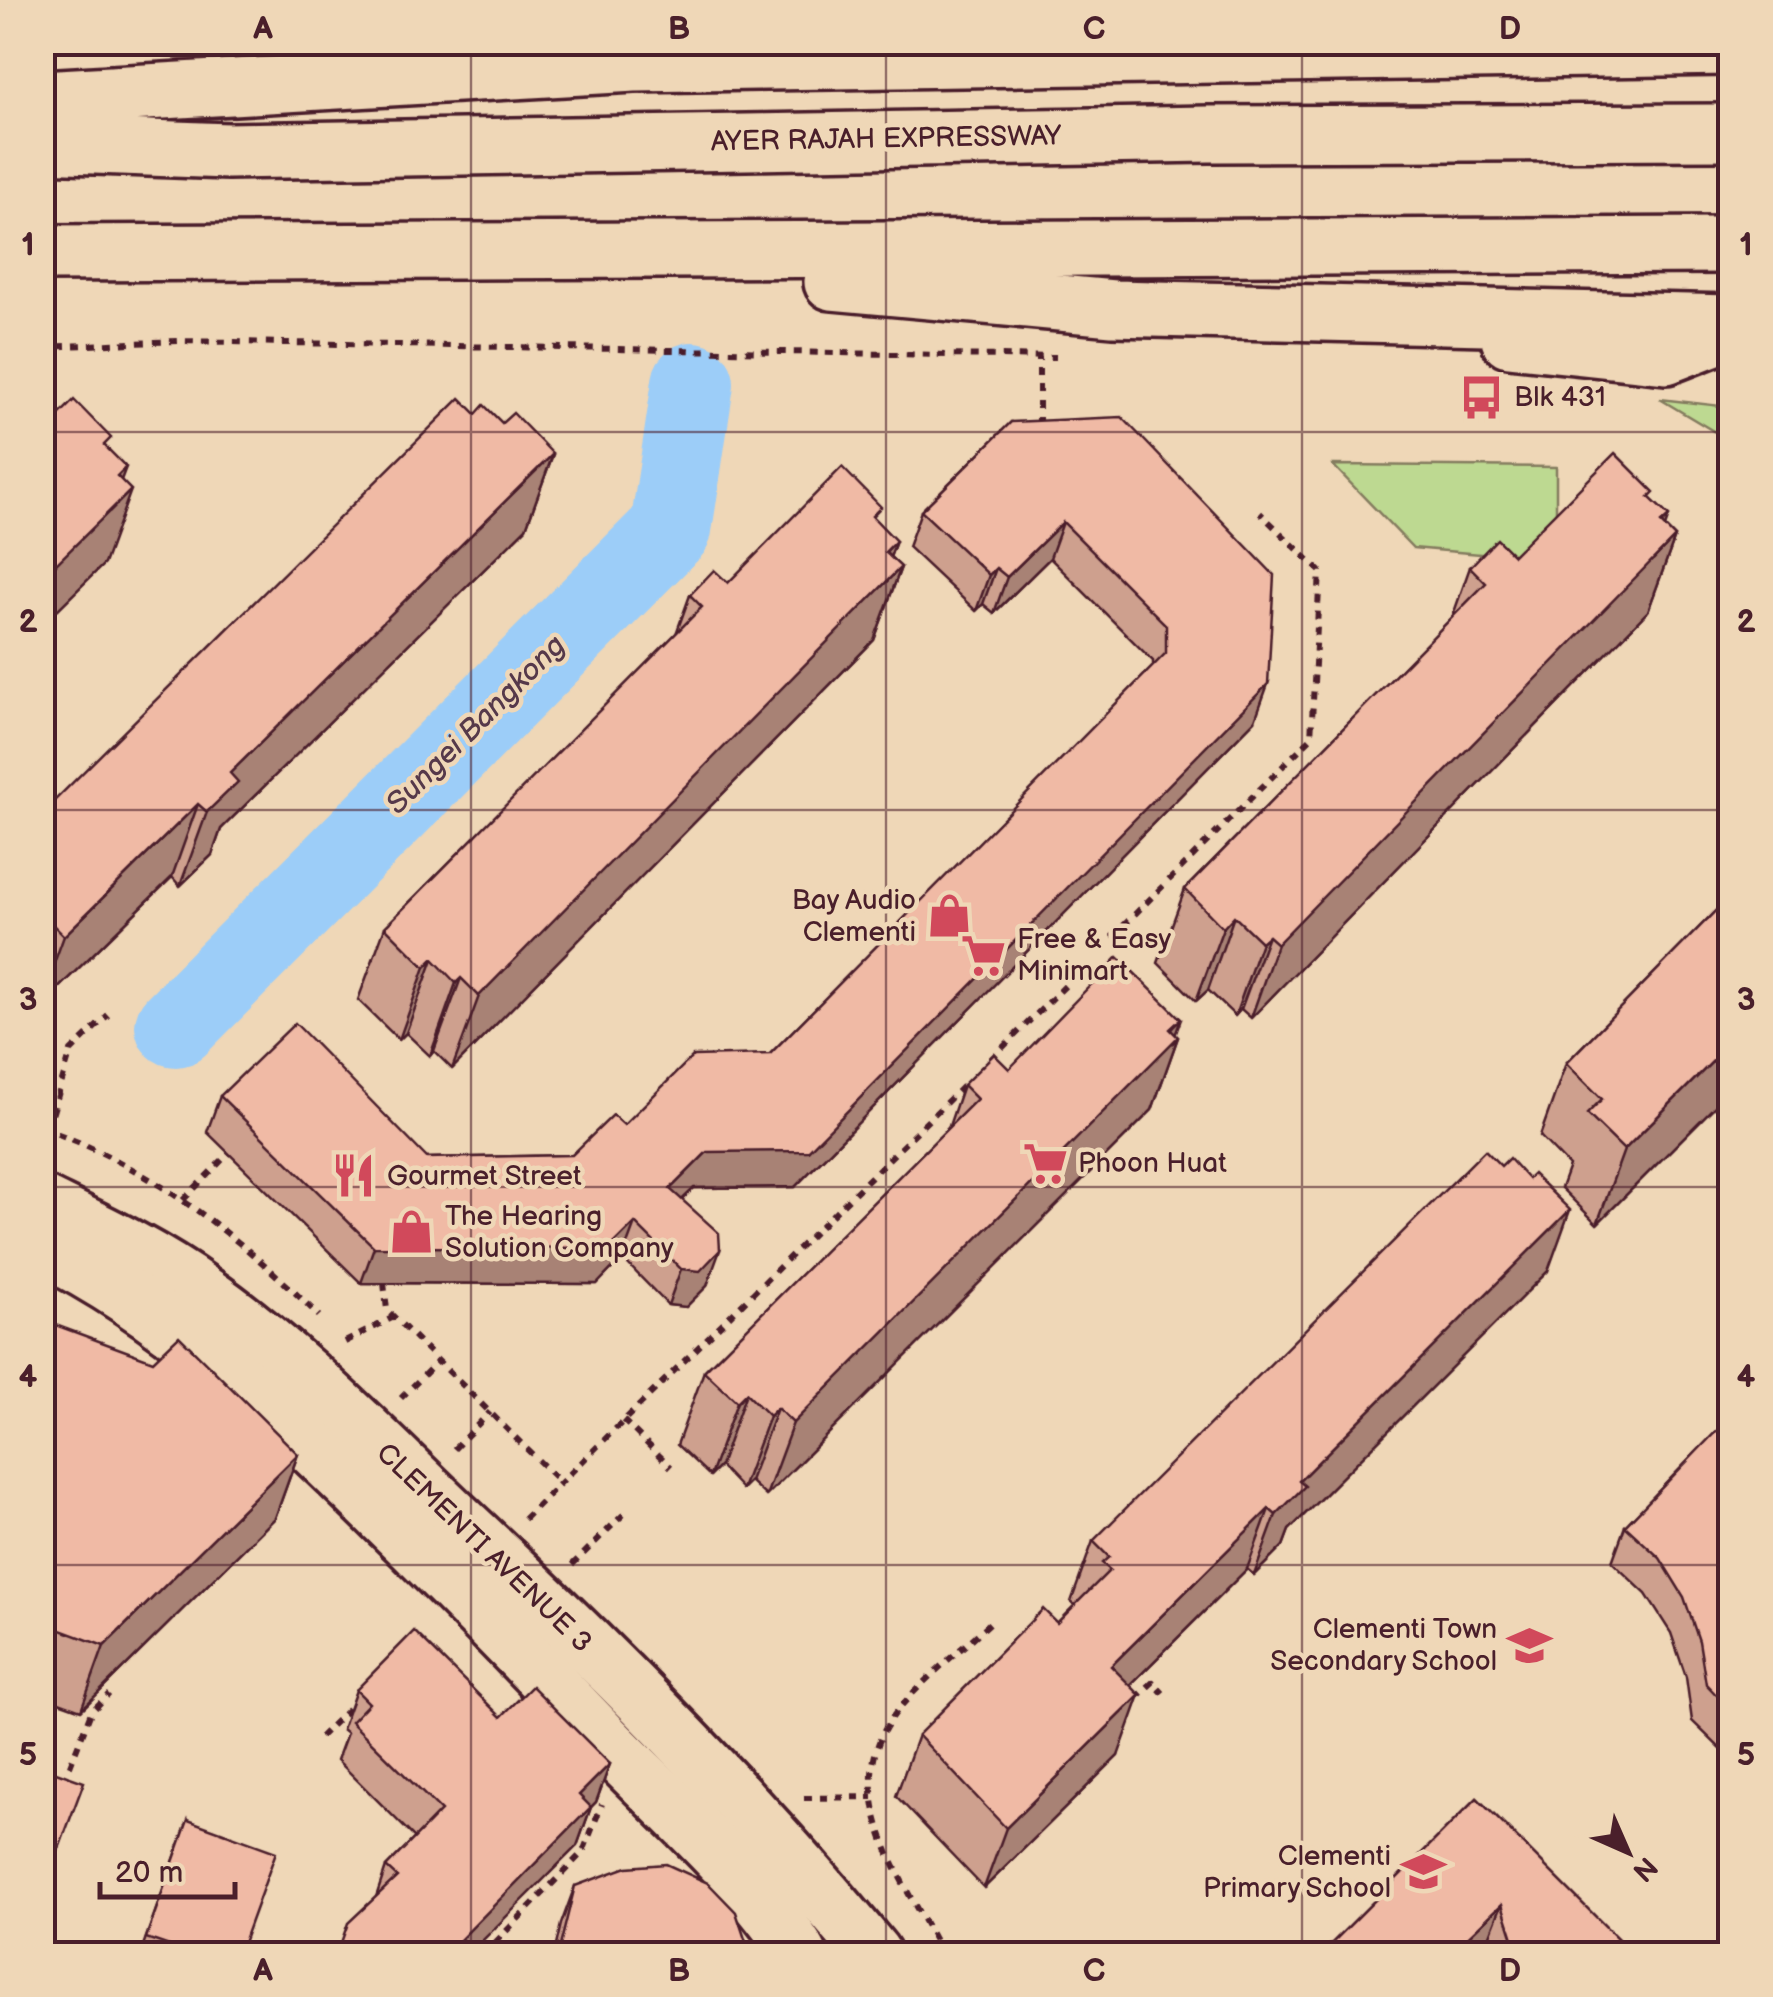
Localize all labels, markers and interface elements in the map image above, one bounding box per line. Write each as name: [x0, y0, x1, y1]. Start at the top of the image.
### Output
text: A: [252, 10, 273, 49]
text: B: [668, 10, 690, 49]
text: C: [1083, 10, 1105, 49]
text: D: [1499, 10, 1521, 49]
street label: AYER RAJAH EXPRESSWAY: [710, 119, 1062, 159]
text: 1: [21, 226, 35, 265]
text: 1: [1739, 226, 1753, 265]
bus stop icon: Blk 431: [1457, 373, 1505, 421]
place label: Blk 431: [1514, 381, 1606, 414]
text: 2: [18, 603, 38, 642]
text: 2: [1736, 603, 1756, 642]
water label: Sungei Bangkong: [379, 628, 573, 822]
place label: Bay Audio Clementi: [792, 884, 916, 949]
shop icon: Bay Audio Clementi: [925, 892, 973, 940]
place label: Free & Easy Minimart: [1017, 923, 1172, 988]
supermarket icon: Free & Easy Minimart: [960, 931, 1008, 979]
text: 3: [19, 981, 37, 1020]
text: 3: [1737, 981, 1755, 1020]
supermarket icon: Phoon Huat: [1021, 1139, 1069, 1187]
place label: Phoon Huat: [1078, 1147, 1227, 1180]
restaurant icon: Gourmet Street: [330, 1152, 378, 1200]
place label: Gourmet Street: [387, 1160, 582, 1193]
place label: The Hearing Solution Company: [445, 1200, 674, 1265]
shop icon: The Hearing Solution Company: [388, 1208, 436, 1256]
text: 4: [19, 1358, 38, 1397]
text: 4: [1737, 1358, 1756, 1397]
street label: CLEMENTI AVENUE 3: [369, 1437, 599, 1659]
place label: Clementi Town Secondary School: [1270, 1613, 1497, 1678]
school or university icon: Clementi Town Secondary School: [1506, 1621, 1554, 1669]
text: 5: [19, 1736, 37, 1775]
text: 5: [1737, 1736, 1755, 1775]
north arrow: [1578, 1802, 1678, 1902]
scale bar: [100, 1837, 235, 1899]
place label: Clementi Primary School: [1203, 1840, 1391, 1905]
school or university icon: Clementi Primary School: [1400, 1848, 1448, 1896]
text: N: [1626, 1850, 1664, 1888]
text: 20 m: [115, 1855, 183, 1891]
text: A: [252, 1952, 273, 1991]
text: B: [668, 1952, 690, 1991]
text: C: [1083, 1952, 1105, 1991]
text: D: [1499, 1952, 1521, 1991]

